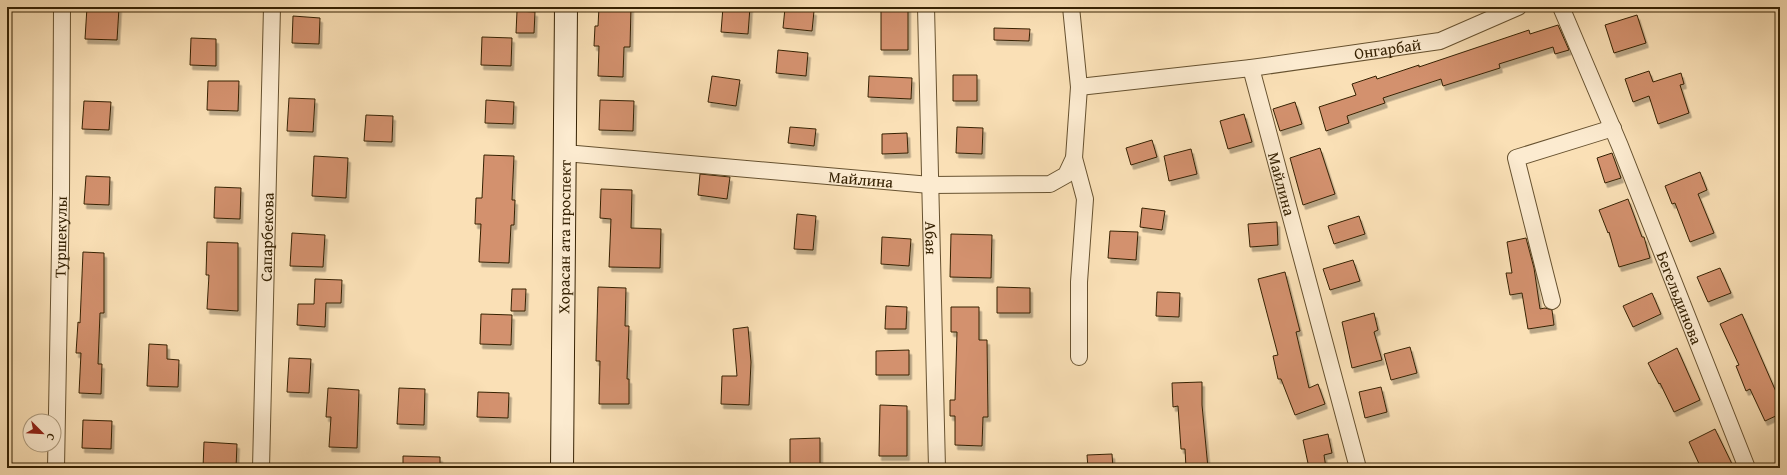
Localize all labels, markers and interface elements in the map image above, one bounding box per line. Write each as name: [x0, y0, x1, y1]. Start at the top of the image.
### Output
street label: Онгарбай: [1353, 32, 1423, 65]
street label: Майлина: [1262, 149, 1302, 219]
street label: Хорасан ата проспект: [551, 160, 577, 314]
street label: Майлина: [827, 164, 895, 194]
street label: Сапарбекова: [253, 192, 280, 282]
street label: Туршекулы: [47, 196, 73, 278]
street label: Абая: [919, 221, 944, 255]
street label: Бегельдинова: [1651, 247, 1709, 348]
north arrow: [22, 413, 62, 453]
text: С: [43, 431, 60, 443]

